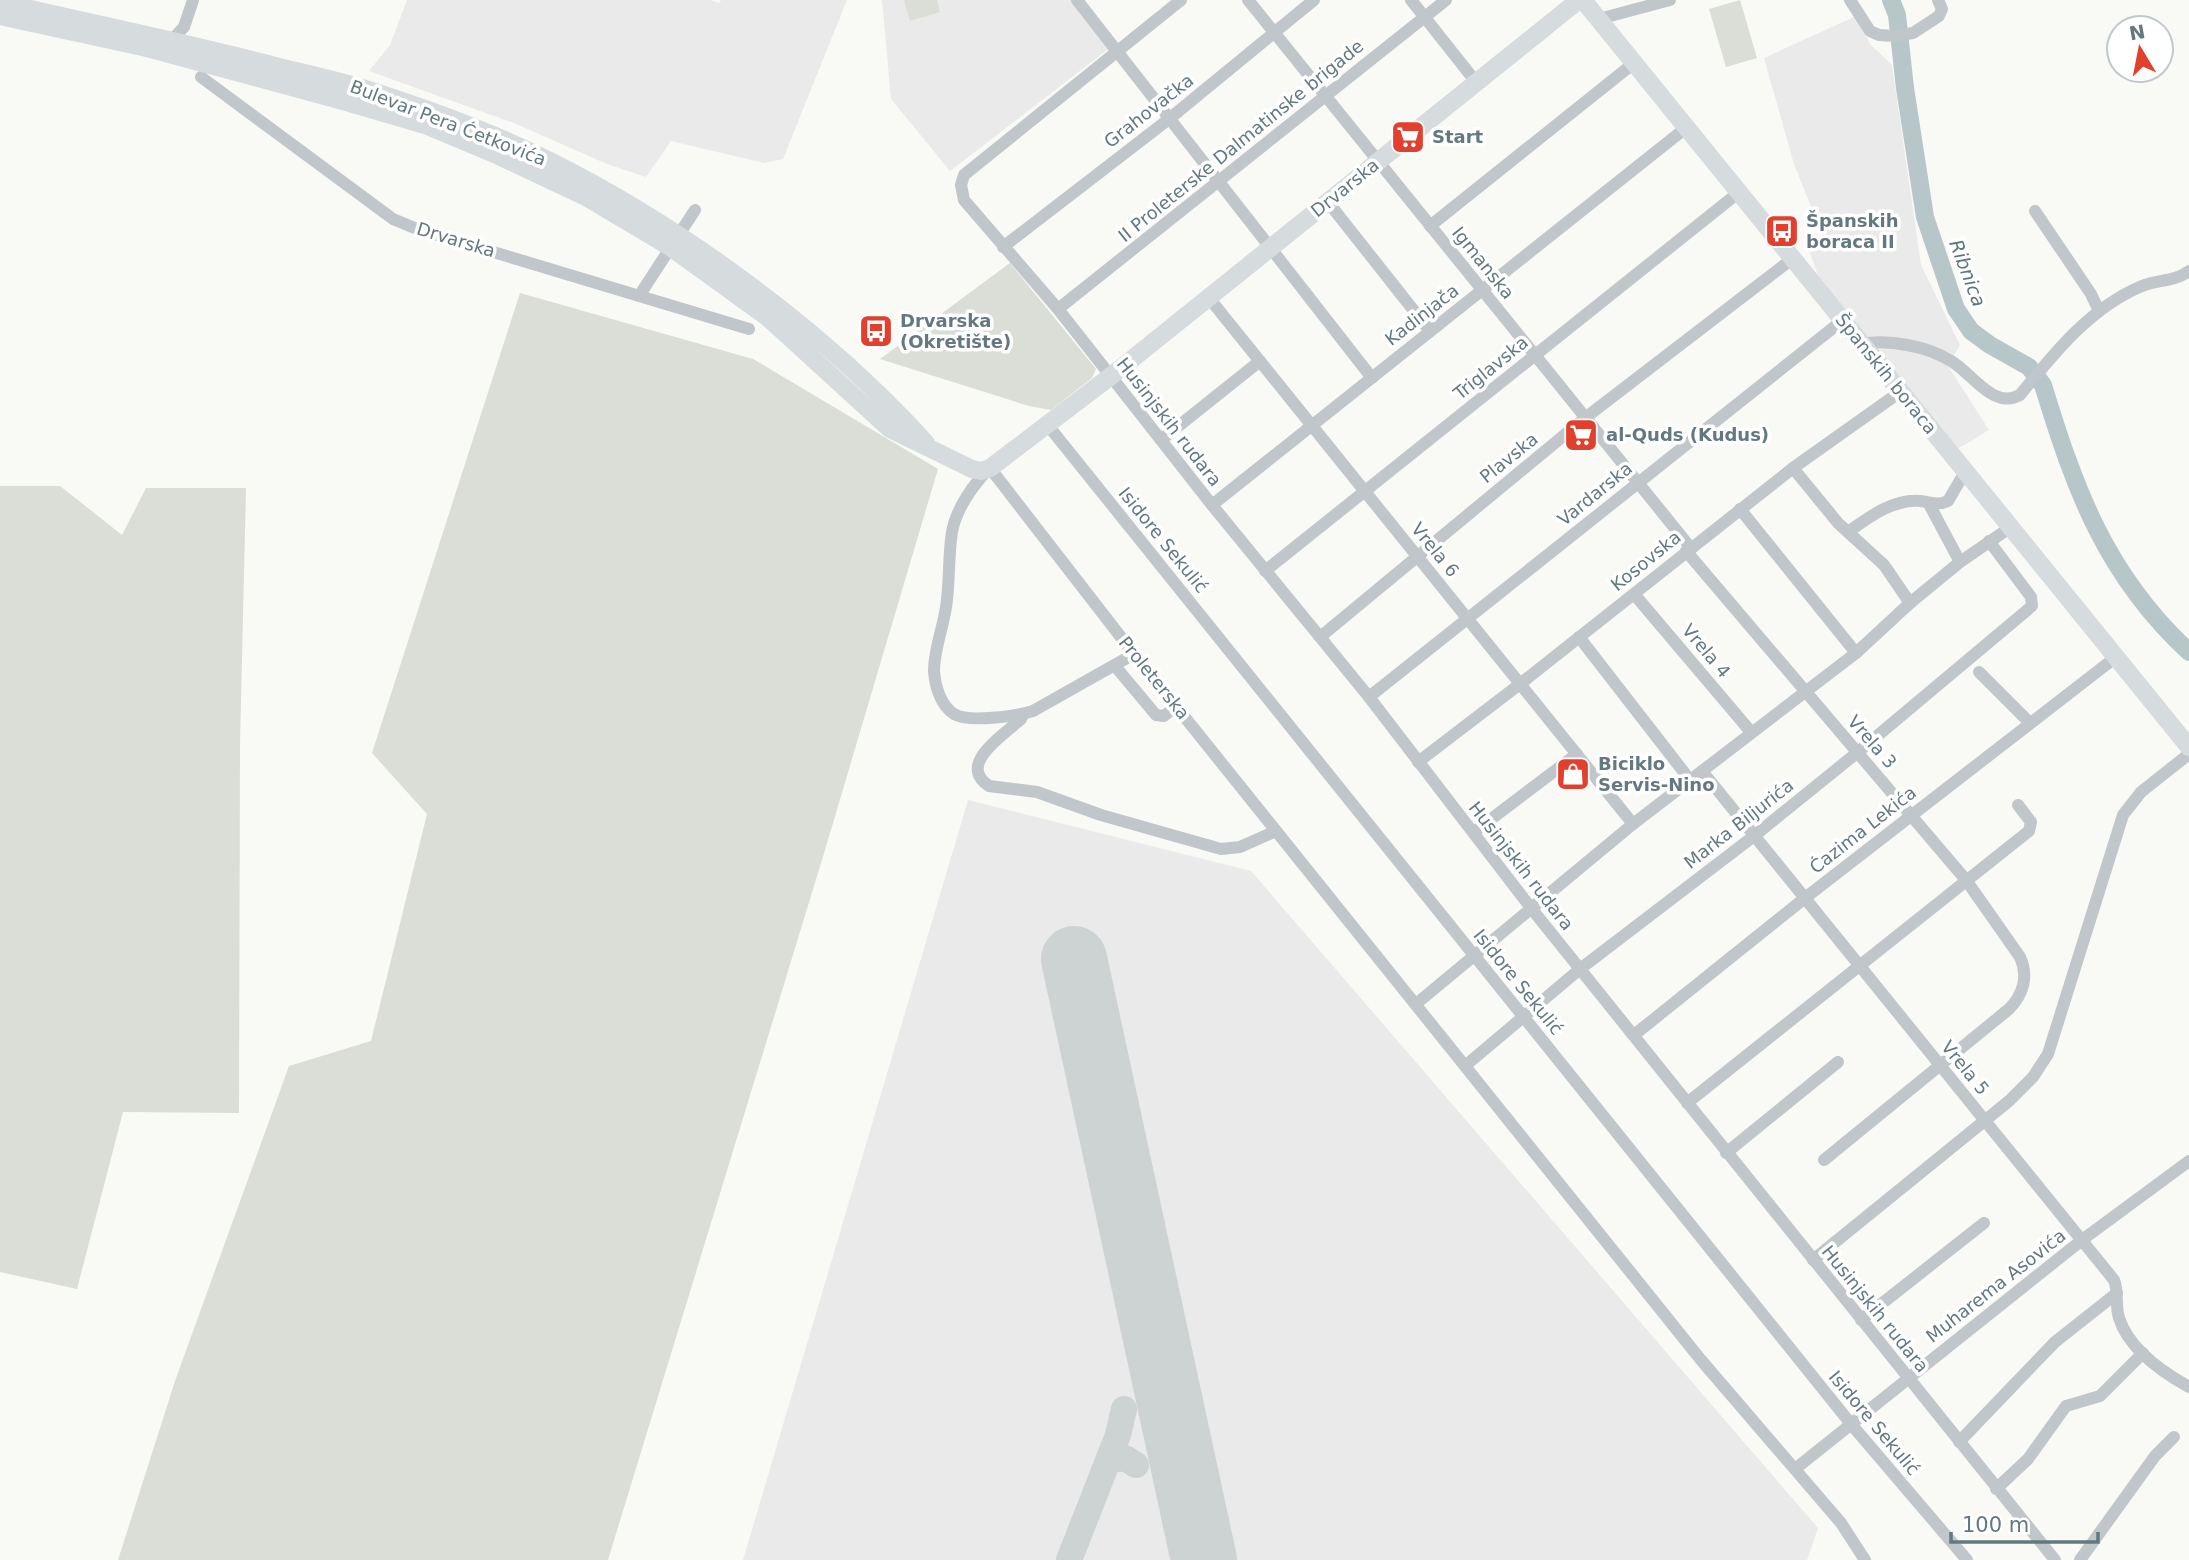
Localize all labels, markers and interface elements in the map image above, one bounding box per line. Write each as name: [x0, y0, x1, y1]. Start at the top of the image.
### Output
north arrow: [2105, 14, 2175, 84]
text: N: [2127, 20, 2147, 44]
street label: II Proleterske Dalmatinske brigade: [1114, 35, 1367, 246]
street label: Grahovačka: [1100, 69, 1198, 152]
street label: Bulevar Pera Ćetkovića: [347, 75, 549, 170]
supermarket icon: Start: [1389, 118, 1427, 156]
place label: Start: [1432, 126, 1484, 147]
street label: Drvarska: [1307, 154, 1383, 221]
place label: Španskih boraca II: [1806, 210, 1898, 252]
bus stop icon: Španskih boraca II: [1763, 212, 1801, 250]
street label: Drvarska: [414, 218, 498, 261]
street label: Igmanska: [1448, 222, 1519, 303]
water label: Ribnica: [1945, 236, 1991, 310]
street label: Kadinjača: [1381, 279, 1463, 350]
street label: Španskih boraca: [1831, 309, 1941, 438]
place label: Drvarska (Okretište): [900, 310, 1011, 352]
bus stop icon: Drvarska (Okretište): [857, 312, 895, 350]
street label: Triglavska: [1449, 331, 1532, 405]
street label: Husinjskih rudara: [1113, 353, 1226, 490]
supermarket icon: al-Quds (Kudus): [1562, 416, 1600, 454]
place label: al-Quds (Kudus): [1606, 424, 1769, 445]
street label: Plavska: [1476, 428, 1542, 487]
street label: Vardarska: [1553, 457, 1636, 530]
street label: Isidore Sekulić: [1114, 483, 1212, 597]
street label: Vrela 6: [1407, 518, 1464, 581]
street label: Kosovska: [1607, 526, 1685, 595]
street label: Vrela 4: [1678, 620, 1735, 682]
street label: Proleterska: [1115, 632, 1194, 723]
street label: Vrela 3: [1844, 711, 1901, 773]
place label: Biciklo Servis-Nino: [1598, 753, 1715, 795]
shop icon: Biciklo Servis-Nino: [1554, 755, 1592, 793]
street label: Marka Biljurića: [1680, 774, 1798, 873]
street label: Ćazima Lekića: [1805, 781, 1920, 878]
street label: Husinjskih rudara: [1465, 797, 1578, 934]
street label: Isidore Sekulić: [1469, 925, 1567, 1039]
street label: Vrela 5: [1937, 1036, 1994, 1099]
street label: Muharema Asovića: [1922, 1225, 2070, 1347]
street label: Husinjskih rudara: [1818, 1241, 1933, 1376]
street label: Isidore Sekulić: [1825, 1366, 1924, 1479]
scale bar: [1951, 1500, 2098, 1544]
text: 100 m: [1962, 1513, 2029, 1537]

